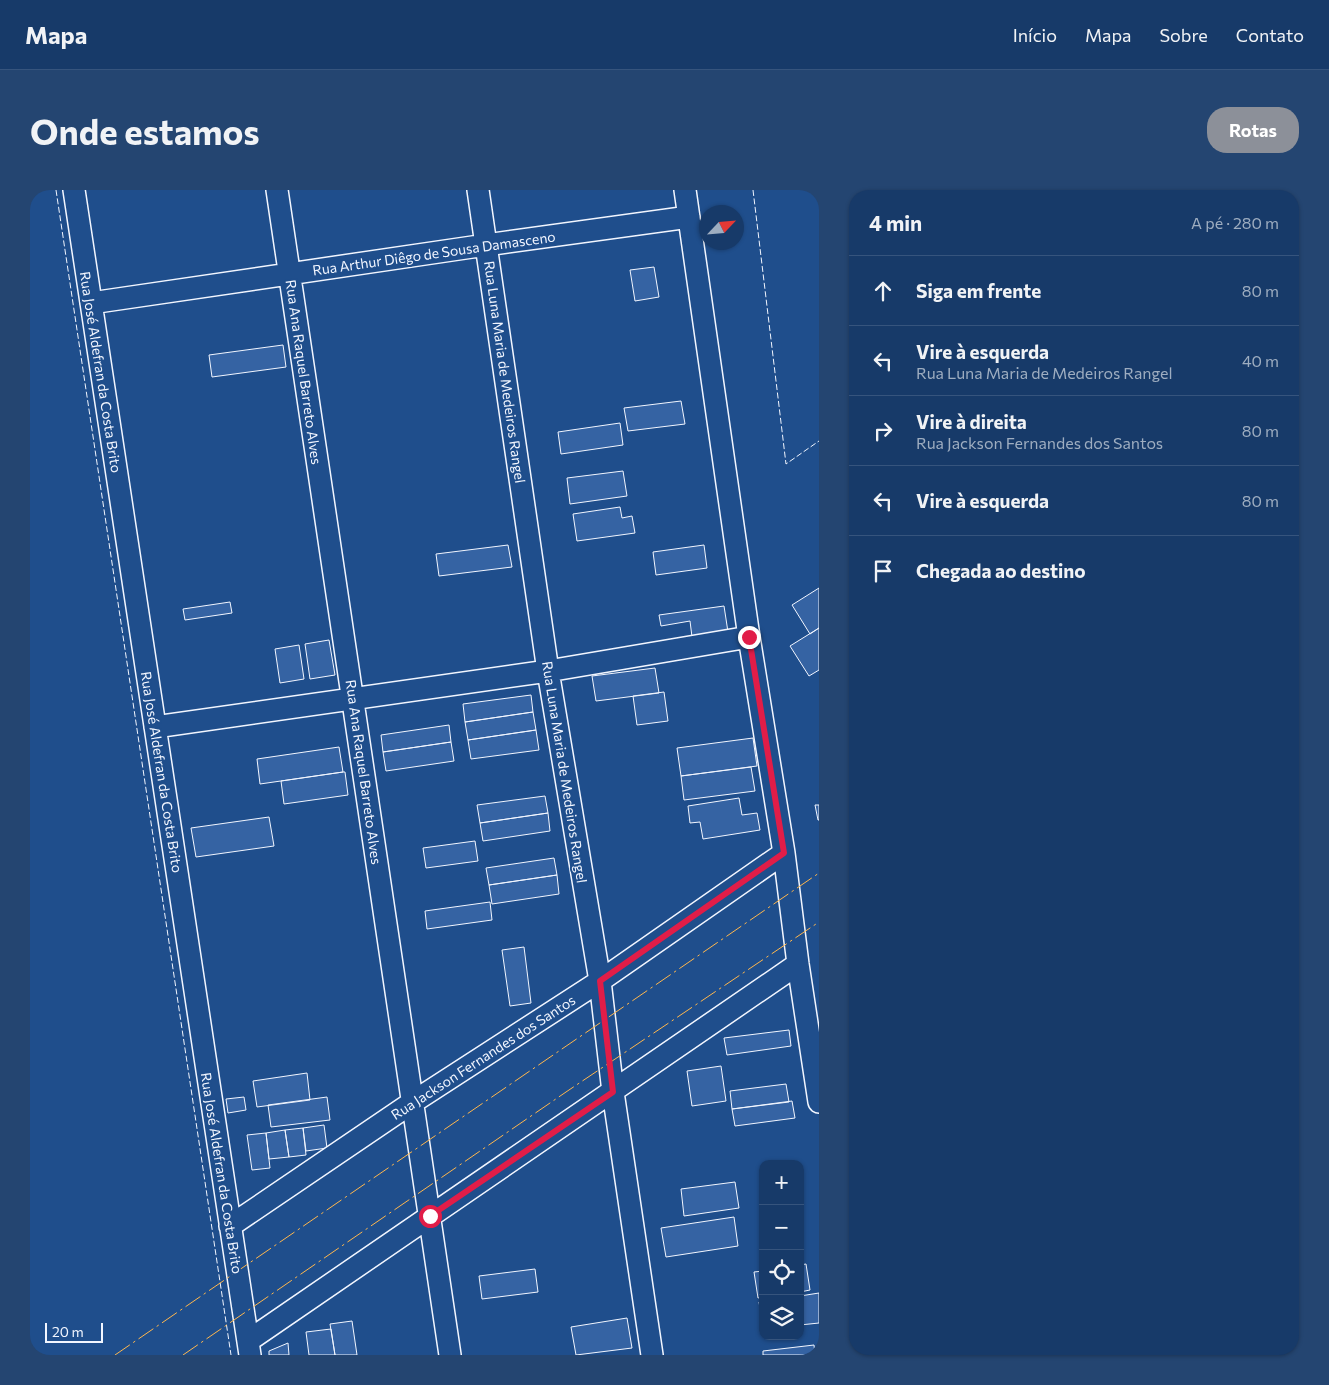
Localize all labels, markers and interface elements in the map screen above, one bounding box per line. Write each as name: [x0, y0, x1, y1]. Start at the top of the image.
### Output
text: Mapa: [25, 20, 87, 49]
text: Início: [1013, 24, 1057, 46]
text: Mapa: [1085, 24, 1131, 46]
text: Sobre: [1159, 24, 1208, 46]
text: Contato: [1236, 24, 1304, 46]
button: Rotas: [1207, 107, 1299, 153]
text: Onde estamos: [30, 109, 260, 152]
north arrow: [699, 205, 744, 250]
text: 4 min: [869, 210, 922, 235]
text: A pé · 280 m: [1191, 213, 1279, 232]
street label: Rua Arthur Diêgo de Sousa Damasceno: [311, 228, 557, 278]
street label: Rua Luna Maria de Medeiros Rangel: [481, 260, 529, 484]
street label: Rua José Aldefran da Costa Brito: [77, 270, 125, 474]
icon: ahead: [869, 277, 897, 305]
street label: Rua Ana Raquel Barreto Alves: [283, 279, 325, 465]
text: Siga em frente: [916, 279, 1041, 302]
text: 80 m: [1242, 281, 1279, 300]
text: Vire à esquerda: [916, 340, 1049, 363]
icon: left: [869, 347, 897, 375]
text: 40 m: [1242, 351, 1279, 370]
text: Rua Luna Maria de Medeiros Rangel: [916, 363, 1173, 382]
text: Vire à direita: [916, 410, 1027, 433]
icon: right: [869, 417, 897, 445]
text: 80 m: [1242, 421, 1279, 440]
text: Rua Jackson Fernandes dos Santos: [916, 433, 1163, 452]
icon: left: [869, 487, 897, 515]
text: Vire à esquerda: [916, 489, 1049, 512]
text: 80 m: [1242, 491, 1279, 510]
icon: arrive: [869, 557, 897, 585]
text: Chegada ao destino: [916, 559, 1086, 582]
route end: [738, 626, 761, 649]
street label: Rua Luna Maria de Medeiros Rangel: [539, 660, 591, 884]
street label: Rua José Aldefran da Costa Brito: [138, 670, 186, 874]
street label: Rua Ana Raquel Barreto Alves: [343, 679, 385, 865]
street label: Rua Jackson Fernandes dos Santos: [388, 991, 578, 1123]
street label: Rua José Aldefran da Costa Brito: [198, 1071, 246, 1275]
map controls: [759, 1160, 804, 1340]
button: +: [759, 1160, 804, 1205]
route start: [419, 1205, 442, 1228]
button: −: [759, 1205, 804, 1250]
button: locate: [759, 1250, 804, 1295]
button: layers: [759, 1295, 804, 1340]
scale bar: [45, 1320, 102, 1343]
text: 20 m: [52, 1323, 84, 1340]

